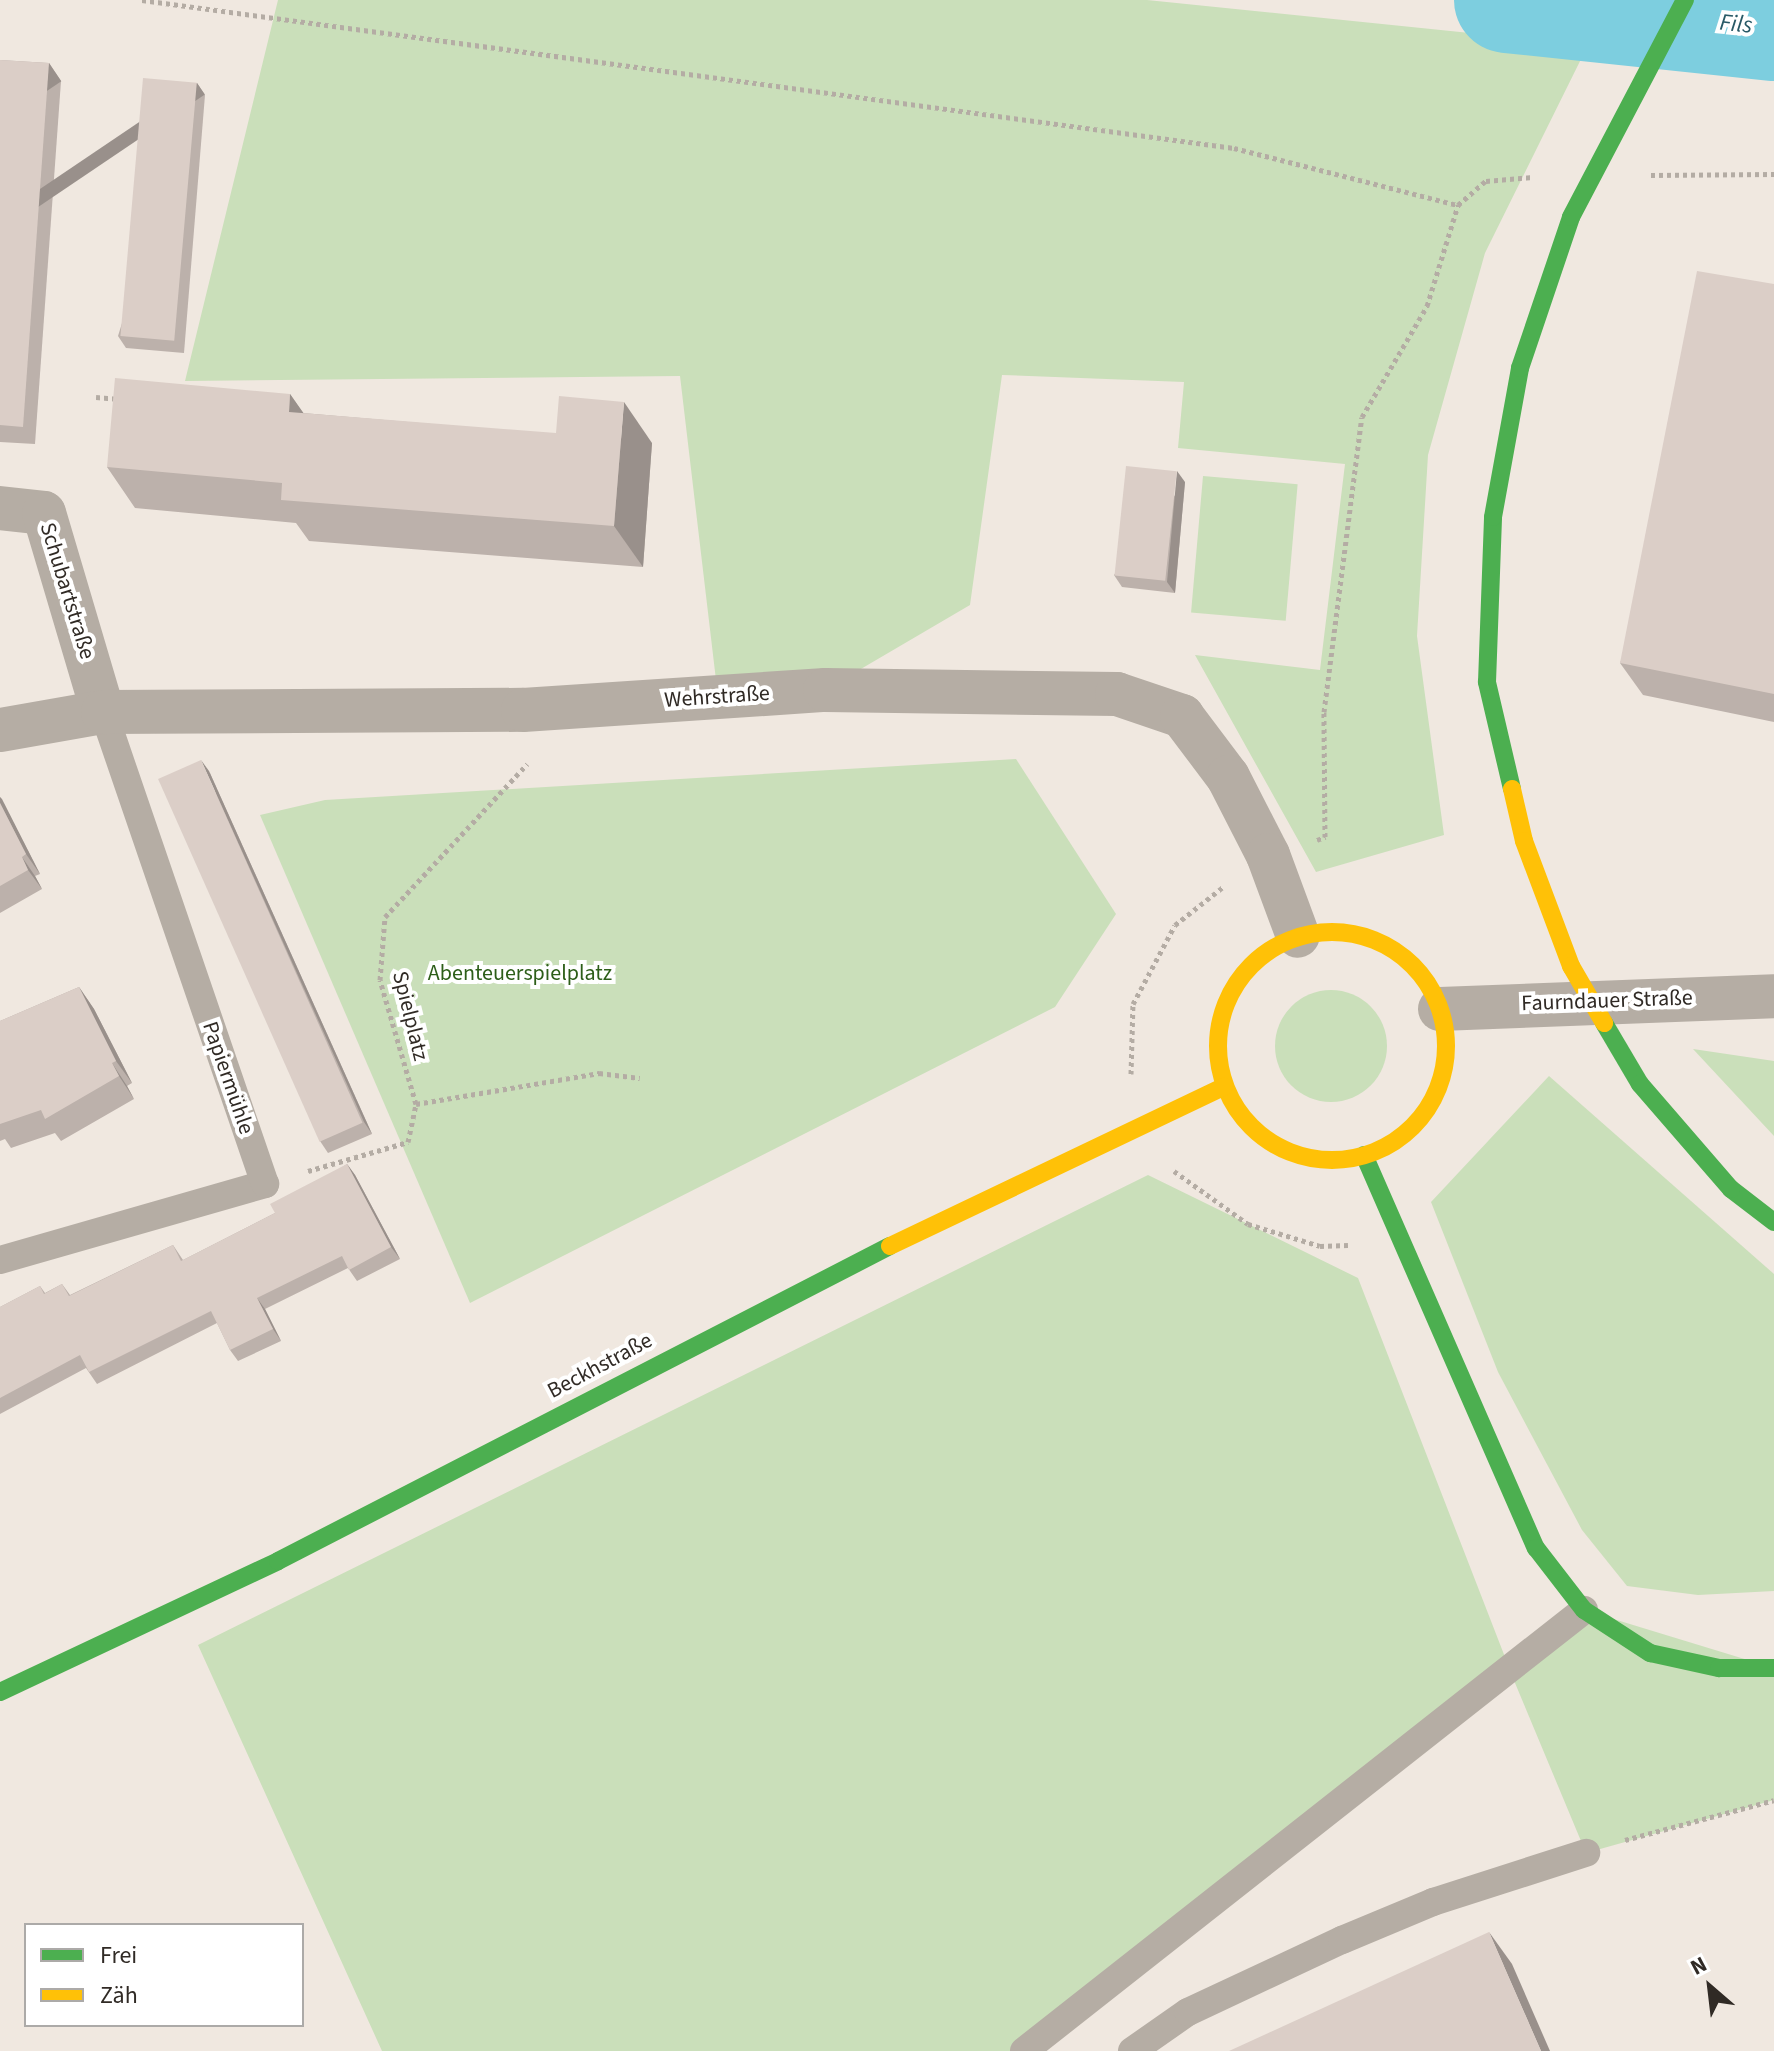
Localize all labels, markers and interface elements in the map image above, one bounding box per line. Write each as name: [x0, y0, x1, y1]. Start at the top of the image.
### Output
water label: Fils: [1718, 8, 1754, 40]
street label: Schubartstraße: [34, 519, 100, 663]
street label: Wehrstraße: [663, 680, 771, 714]
park label: Abenteuerspielplatz: [428, 961, 612, 987]
street label: Spielplatz: [386, 969, 434, 1063]
street label: Faurndauer Straße: [1521, 985, 1693, 1017]
street label: Papiermühle: [196, 1018, 260, 1138]
street label: Beckhstraße: [543, 1327, 657, 1405]
legend: [24, 1923, 304, 2027]
text: Frei: [100, 1938, 137, 1973]
north arrow: [1670, 1947, 1750, 2027]
text: N: [1685, 1948, 1713, 1983]
text: Zäh: [100, 1978, 138, 2013]

